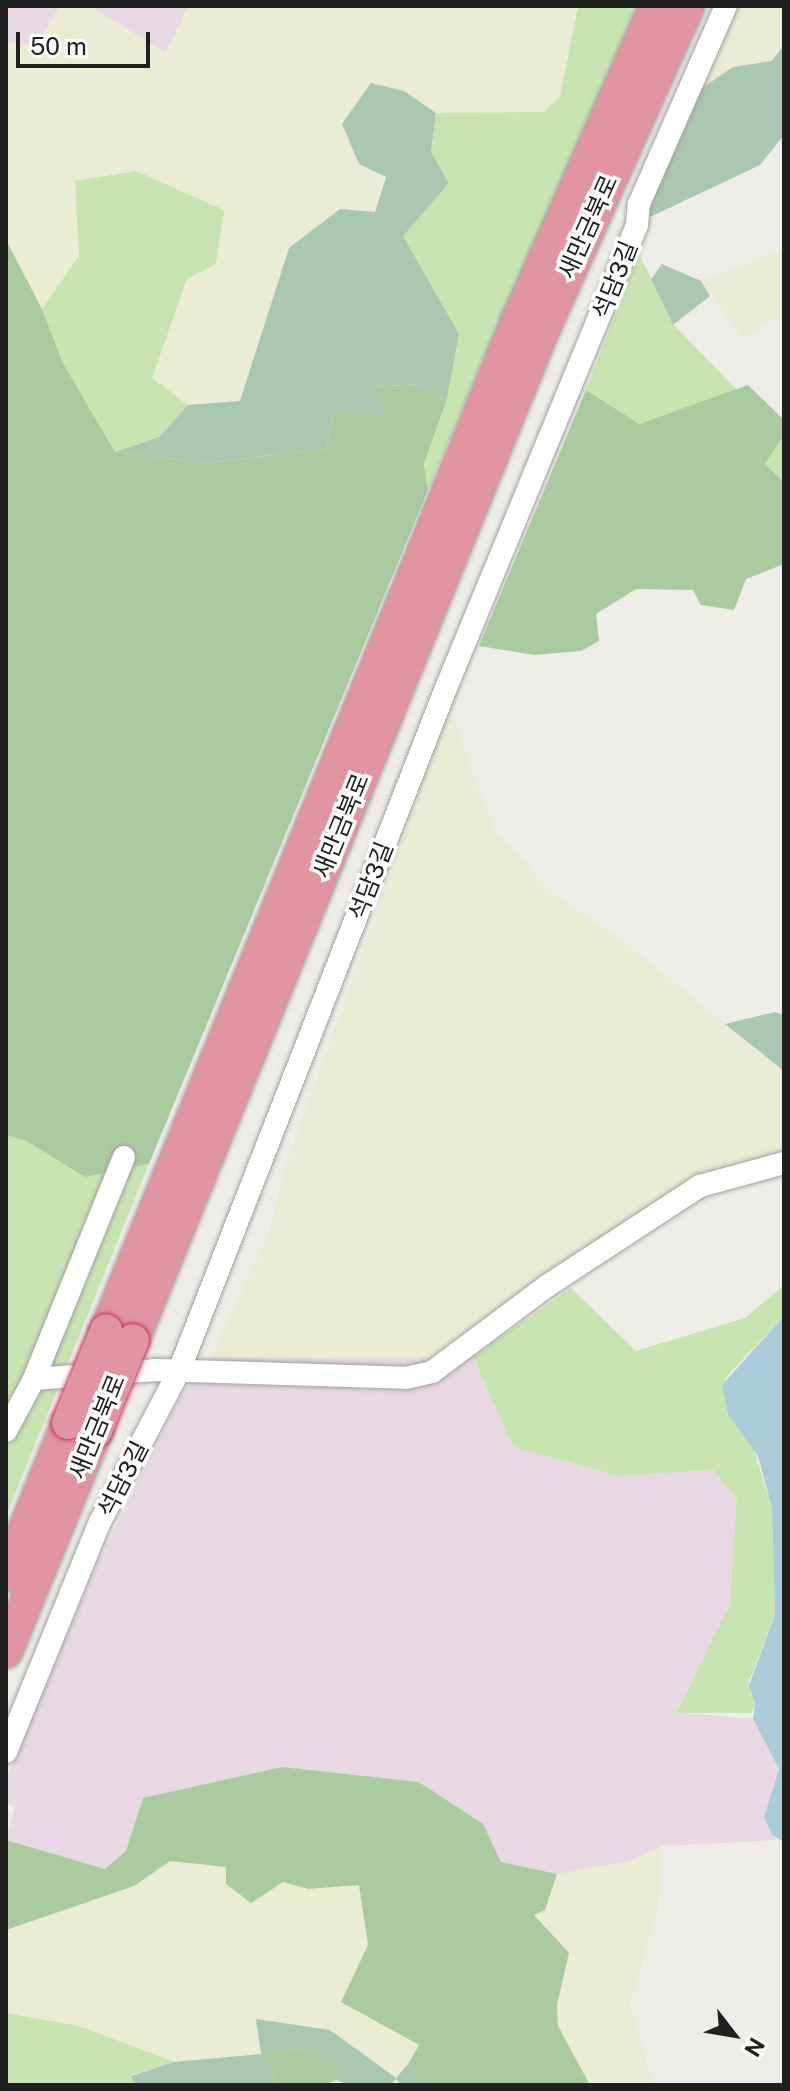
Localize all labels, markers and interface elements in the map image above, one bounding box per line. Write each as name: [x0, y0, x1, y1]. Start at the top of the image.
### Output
scale bar: [20, 16, 154, 66]
text: 50 m: [30, 32, 87, 60]
street label: 새만금북로: [552, 171, 624, 283]
street label: 석담3길: [586, 237, 644, 323]
street label: 새만금북로: [307, 769, 375, 883]
street label: 석담3길: [343, 838, 399, 924]
street label: 새만금북로: [63, 1370, 131, 1484]
street label: 석담3길: [92, 1436, 154, 1522]
north arrow: [694, 1995, 774, 2075]
text: N: [739, 2033, 770, 2061]

